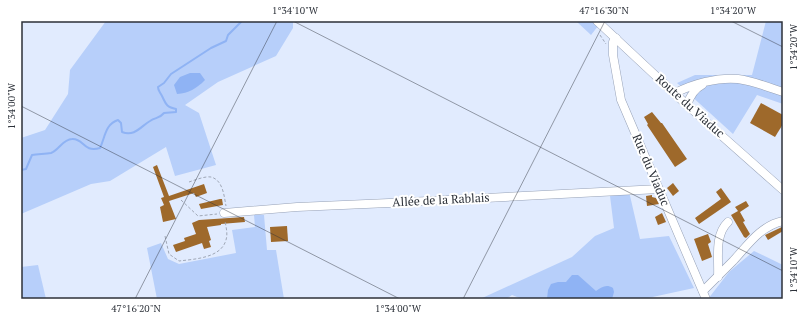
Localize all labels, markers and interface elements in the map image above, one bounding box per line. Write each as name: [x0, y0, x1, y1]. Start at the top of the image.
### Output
text: 1°34'10"W: [272, 4, 319, 17]
text: 47°16'30"N: [579, 4, 629, 17]
text: 1°34'20"W: [710, 4, 757, 17]
text: 1°34'20"W: [787, 23, 800, 70]
street label: Route du Viaduc: [653, 71, 728, 141]
text: 1°34'00"W: [5, 82, 18, 129]
street label: Rue du Viaduc: [630, 132, 673, 208]
street label: Allée de la Rablais: [392, 189, 490, 210]
text: 1°34'10"W: [787, 246, 800, 293]
text: 47°16'20"N: [111, 302, 161, 315]
text: 1°34'00"W: [375, 302, 422, 315]

